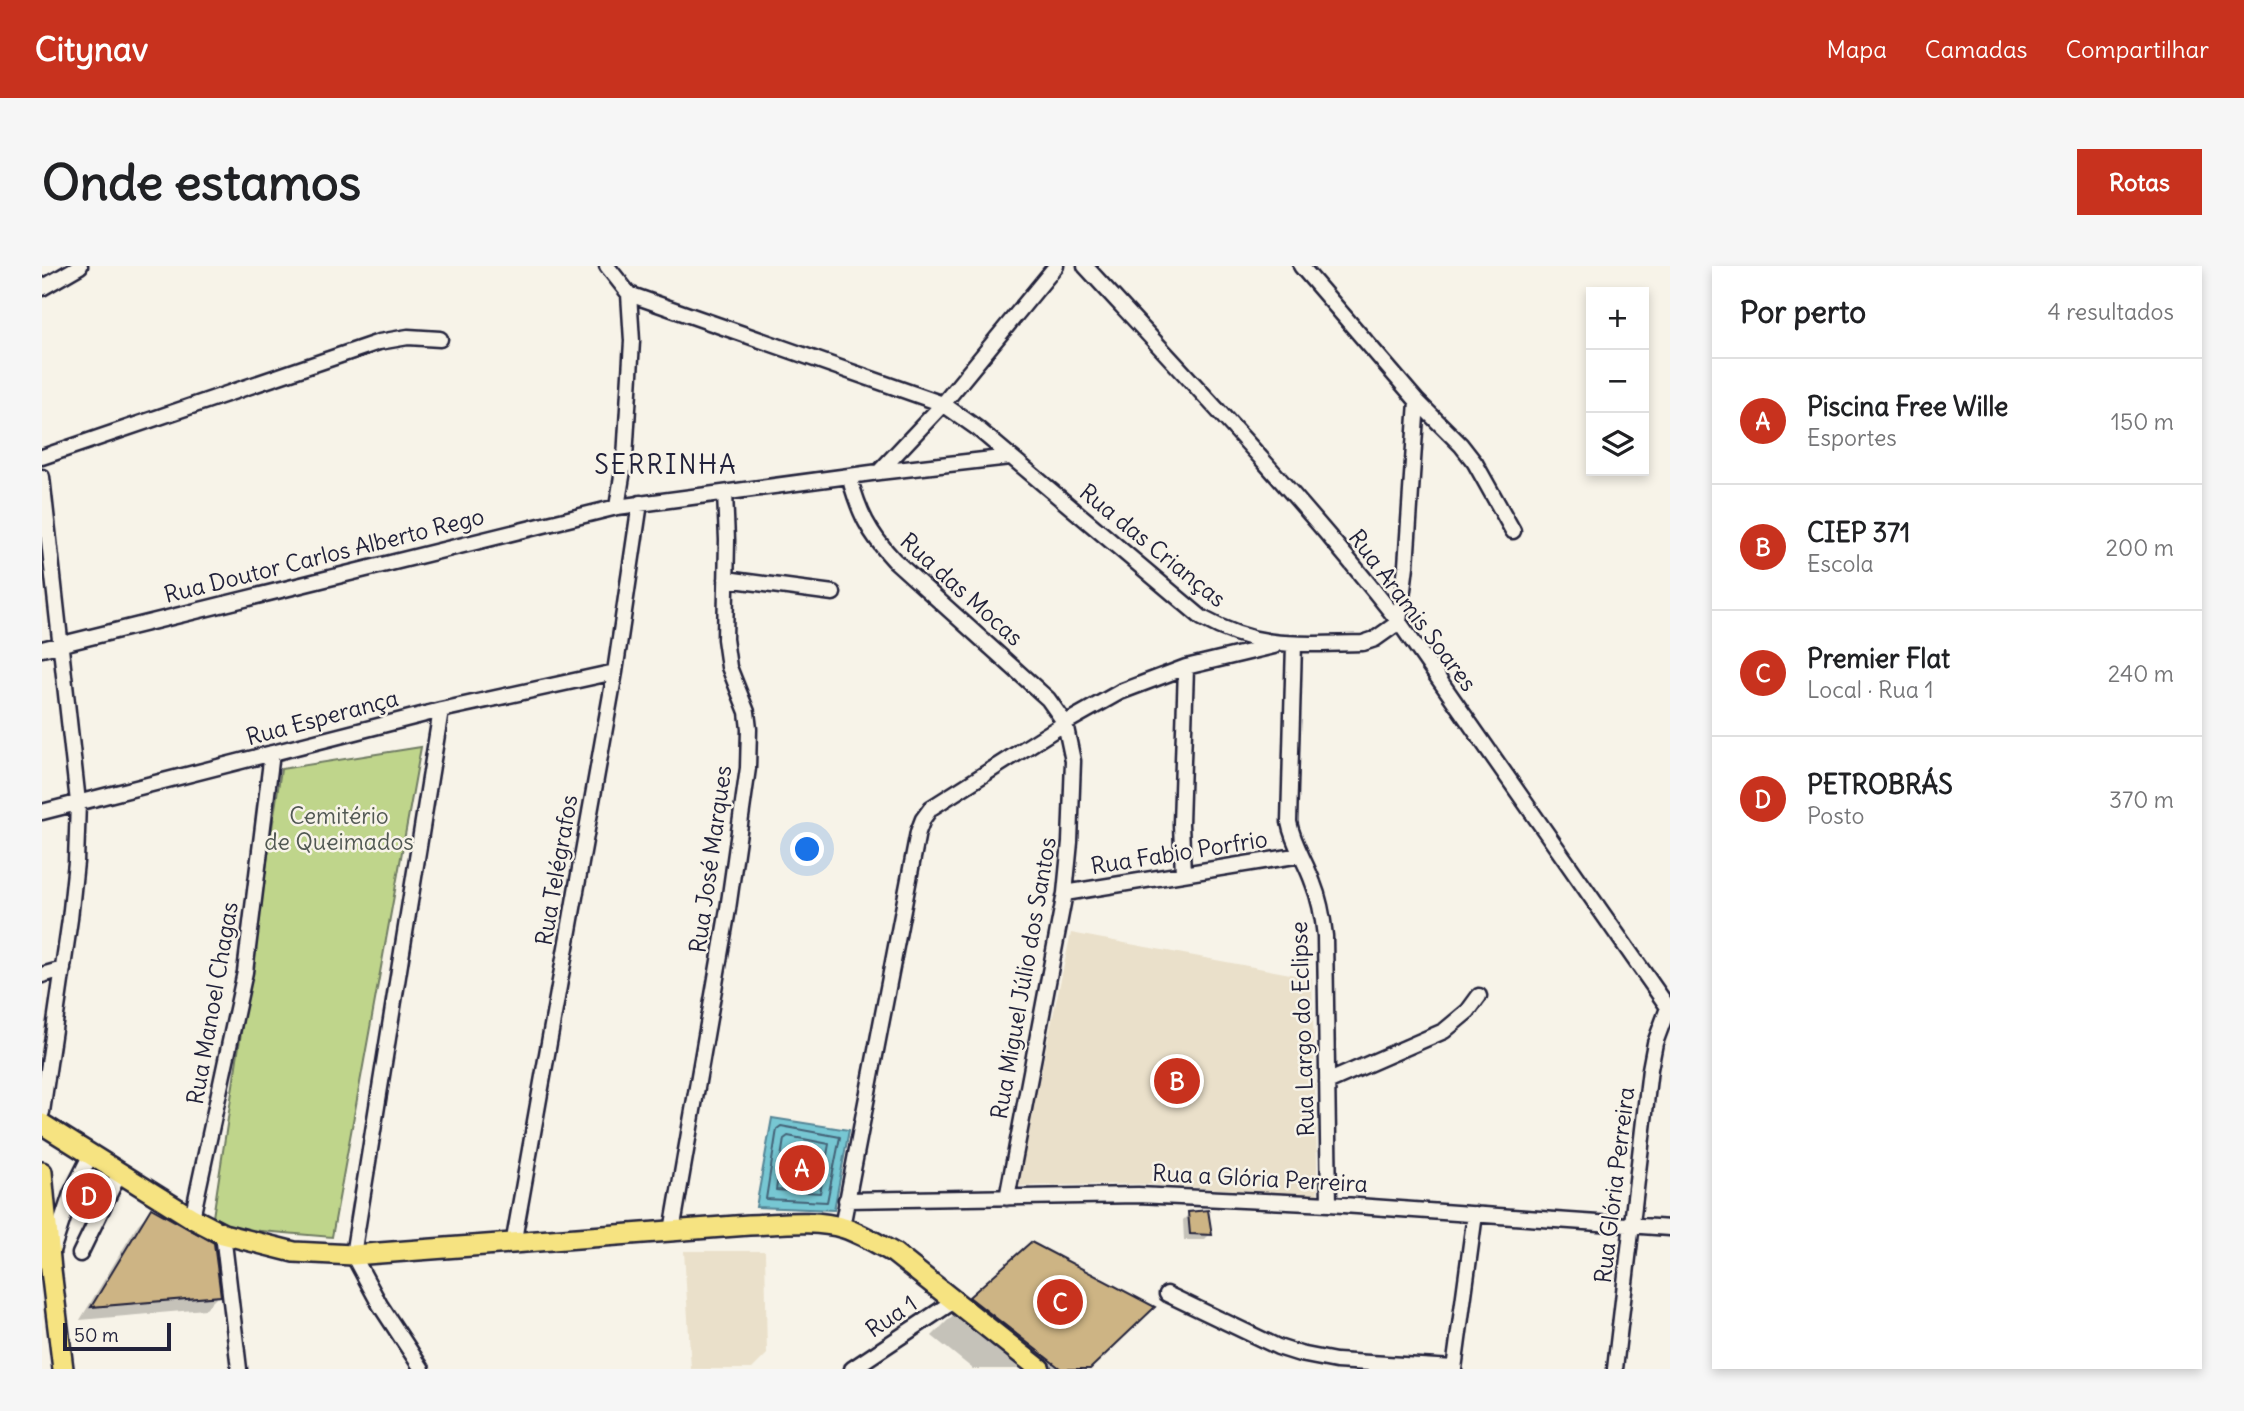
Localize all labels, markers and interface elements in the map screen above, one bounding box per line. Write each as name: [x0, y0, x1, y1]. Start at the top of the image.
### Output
text: Citynav: [35, 28, 148, 70]
text: Mapa: [1826, 34, 1887, 64]
text: Camadas: [1925, 34, 2028, 64]
text: Compartilhar: [2066, 34, 2209, 64]
button: Rotas: [2077, 149, 2202, 215]
text: Onde estamos: [42, 152, 361, 213]
map controls: [1586, 287, 1649, 476]
button: +: [1586, 287, 1649, 350]
text: Por perto: [1740, 293, 1866, 331]
text: 4 resultados: [2047, 297, 2174, 326]
button: −: [1586, 350, 1649, 413]
text: Piscina Free Wille: [1807, 390, 2008, 423]
text: A: [1756, 407, 1770, 436]
text: 150 m: [2111, 407, 2174, 436]
button: layers: [1586, 413, 1649, 476]
text: Esportes: [1807, 423, 1897, 452]
district label: SERRINHA: [594, 448, 738, 481]
street label: Rua das Crianças: [1074, 477, 1232, 613]
street label: Rua Doutor Carlos Alberto Rego: [161, 501, 487, 609]
text: CIEP 371: [1807, 516, 1910, 549]
street label: Rua Aramis Soares: [1343, 523, 1483, 697]
street label: Rua das Mocas: [894, 526, 1030, 652]
text: B: [1755, 533, 1771, 562]
text: 200 m: [2105, 533, 2174, 562]
text: Escola: [1807, 549, 1874, 578]
text: Premier Flat: [1807, 642, 1950, 675]
text: C: [1755, 659, 1771, 688]
text: 240 m: [2108, 659, 2174, 688]
text: Local · Rua 1: [1807, 675, 1934, 704]
street label: Rua Esperança: [243, 683, 401, 751]
street label: Rua José Marques: [682, 763, 738, 955]
text: PETROBRÁS: [1807, 768, 1953, 801]
text: D: [1755, 785, 1771, 814]
text: 370 m: [2109, 785, 2174, 814]
street label: Rua Telégrafos: [528, 792, 584, 948]
park label: Cemitério de Queimados: [264, 801, 414, 856]
text: Posto: [1807, 801, 1864, 830]
street label: Rua Fabio Porfrio: [1089, 824, 1269, 880]
your location: [790, 832, 824, 866]
street label: Rua Miguel Júlio dos Santos: [984, 835, 1062, 1121]
street label: Rua Manoel Chagas: [180, 899, 244, 1107]
street label: Rua Largo do Eclipse: [1284, 921, 1320, 1137]
pin: B: [1154, 1055, 1200, 1107]
street label: Rua Glória Perreira: [1588, 1085, 1640, 1285]
pin: A: [779, 1142, 825, 1194]
street label: Rua a Glória Perreira: [1151, 1158, 1369, 1198]
pin: D: [66, 1170, 112, 1222]
pin: C: [1037, 1276, 1083, 1328]
street label: Rua 1: [860, 1288, 922, 1344]
scale bar: [63, 1320, 172, 1352]
text: 50 m: [74, 1323, 119, 1347]

